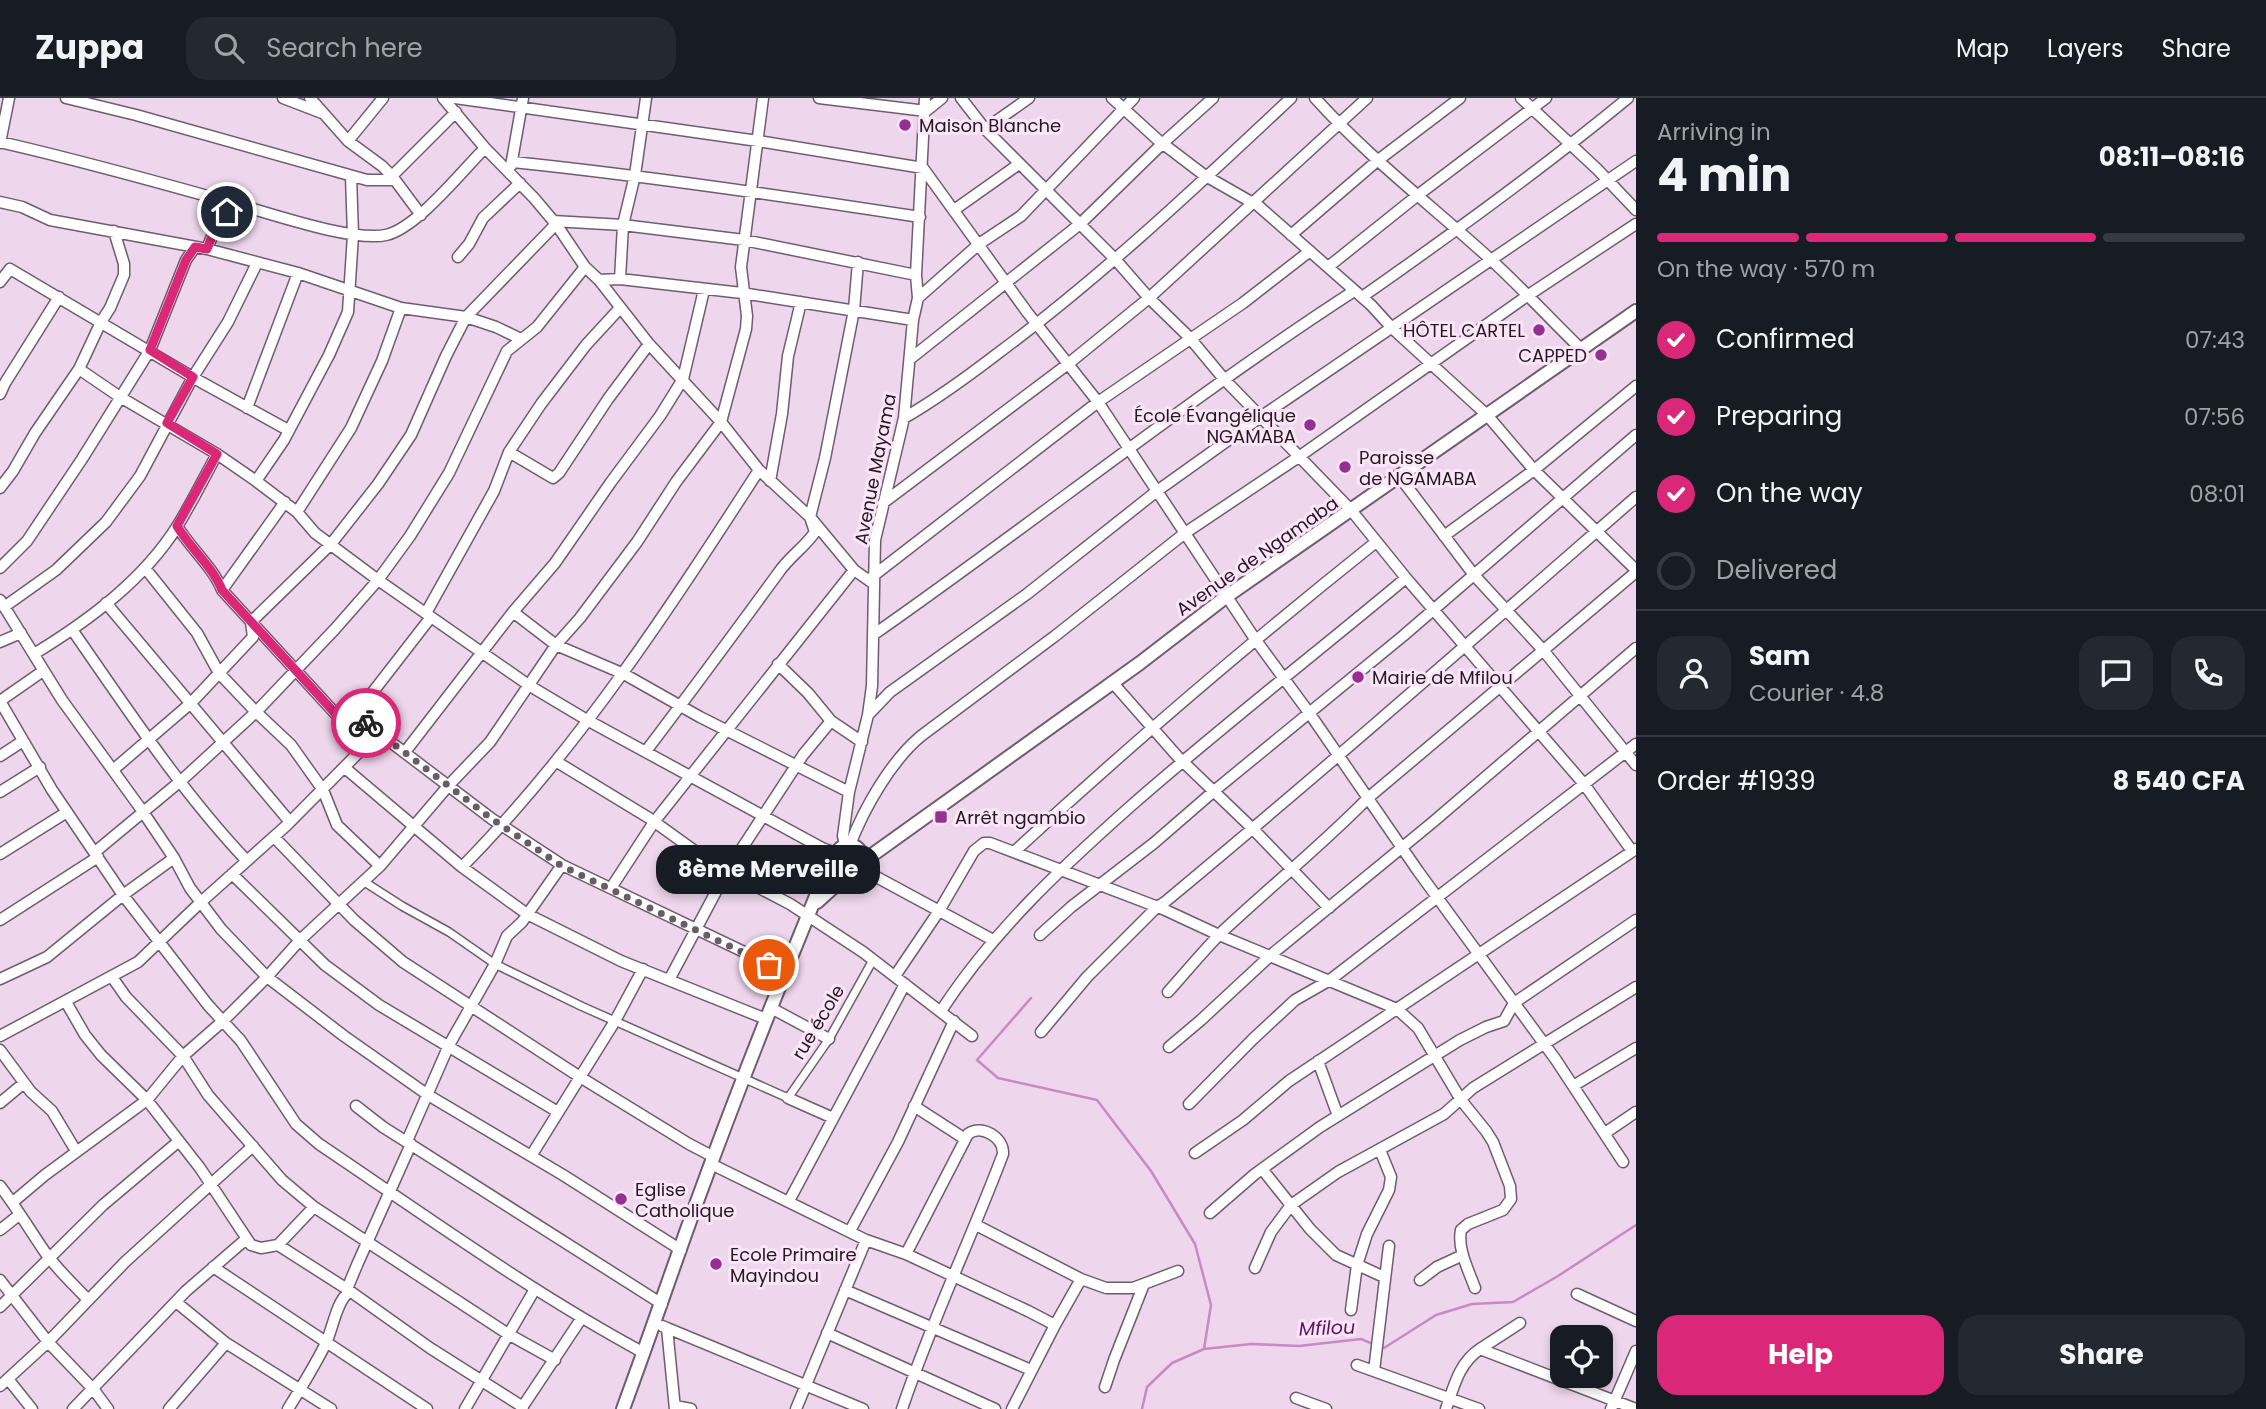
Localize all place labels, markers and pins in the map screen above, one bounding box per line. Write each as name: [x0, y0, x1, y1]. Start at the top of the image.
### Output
place label: Maison Blanche: [919, 113, 1061, 138]
marker: Maison Blanche: [897, 117, 913, 133]
pin: [197, 182, 257, 242]
place label: HÔTEL CARTEL: [1403, 318, 1525, 343]
marker: HÔTEL CARTEL: [1531, 322, 1547, 338]
place label: CAPPED: [1518, 343, 1587, 368]
marker: CAPPED: [1593, 347, 1609, 363]
place label: École Évangélique NGAMABA: [1134, 403, 1296, 449]
marker: École Évangélique NGAMABA: [1302, 417, 1318, 433]
place label: Paroisse de NGAMABA: [1359, 445, 1477, 491]
marker: Paroisse de NGAMABA: [1337, 459, 1353, 475]
place label: Mairie de Mfilou: [1372, 665, 1513, 690]
marker: Mairie de Mfilou: [1350, 669, 1366, 685]
place label: Arrêt ngambio: [955, 805, 1086, 830]
marker: Arrêt ngambio: [933, 809, 949, 825]
callout: 8ème Merveille: [657, 846, 881, 895]
pin: [739, 935, 799, 995]
place label: Eglise Catholique: [635, 1177, 734, 1223]
marker: Eglise Catholique: [613, 1191, 629, 1207]
place label: Ecole Primaire Mayindou: [730, 1242, 857, 1288]
marker: Ecole Primaire Mayindou: [708, 1256, 724, 1272]

